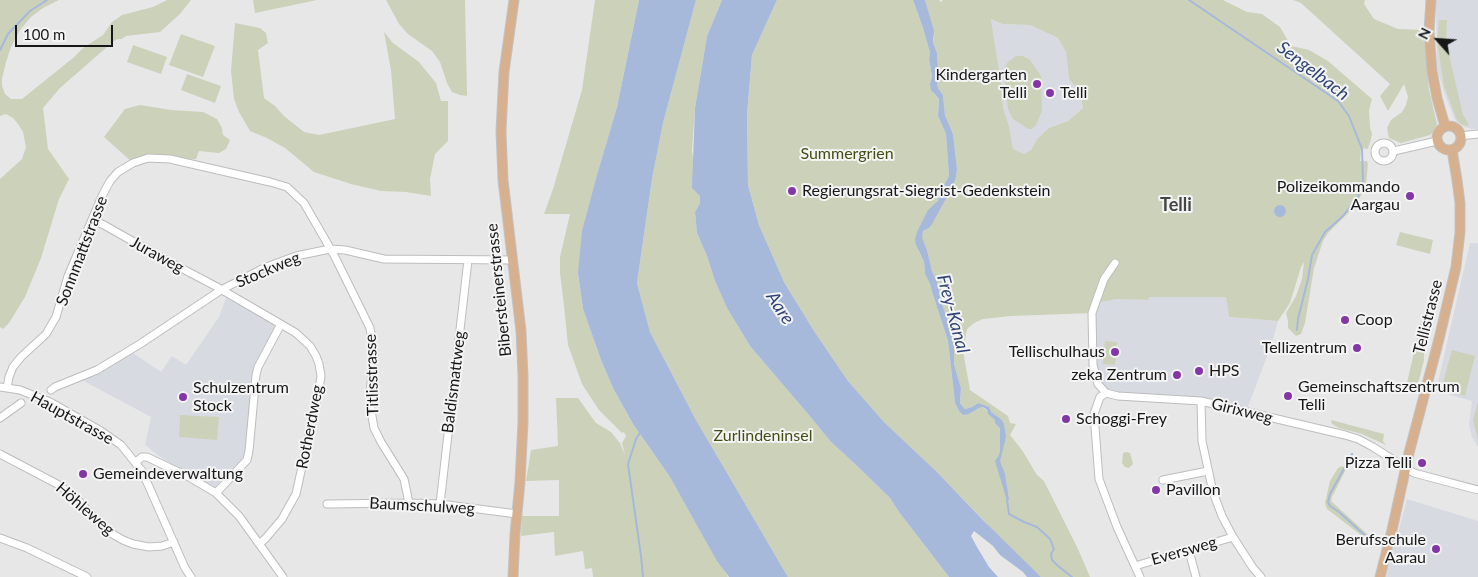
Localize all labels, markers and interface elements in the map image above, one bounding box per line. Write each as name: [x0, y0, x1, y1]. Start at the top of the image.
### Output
scale bar: [18, 15, 115, 47]
north arrow: [1413, 15, 1463, 65]
text: 100 m: [23, 25, 65, 43]
text: N: [1414, 25, 1434, 42]
water label: Sengelbach: [1273, 37, 1353, 105]
place label: Kindergarten Telli: [935, 65, 1027, 103]
marker: Kindergarten Telli: [1031, 78, 1043, 90]
place label: Telli: [1060, 83, 1087, 103]
marker: Telli: [1044, 87, 1056, 99]
park label: Summergrien: [800, 144, 894, 164]
place label: Polizeikommando Aargau: [1277, 177, 1400, 215]
place label: Regierungsrat-Siegrist-Gedenkstein: [802, 181, 1051, 201]
marker: Regierungsrat-Siegrist-Gedenkstein: [786, 185, 798, 197]
marker: Polizeikommando Aargau: [1404, 190, 1416, 202]
street label: Sonnmattstrasse: [52, 193, 112, 309]
district label: Telli: [1160, 194, 1192, 216]
street label: Bibersteinerstrasse: [482, 222, 516, 358]
street label: Juraweg: [127, 232, 187, 278]
street label: Stockweg: [233, 248, 303, 292]
water label: Frey-Kanal: [932, 272, 974, 356]
street label: Tellistrasse: [1409, 278, 1447, 356]
water label: Aare: [761, 288, 799, 328]
place label: Coop: [1355, 310, 1393, 330]
marker: Coop: [1339, 314, 1351, 326]
street label: Baldismattweg: [438, 330, 470, 434]
street label: Titlisstrasse: [361, 334, 383, 416]
place label: Tellizentrum: [1262, 338, 1347, 358]
place label: Tellischulhaus: [1009, 342, 1105, 362]
marker: Tellizentrum: [1351, 342, 1363, 354]
marker: Tellischulhaus: [1109, 346, 1121, 358]
place label: HPS: [1209, 361, 1240, 381]
place label: zeka Zentrum: [1071, 365, 1167, 385]
marker: HPS: [1193, 365, 1205, 377]
marker: zeka Zentrum: [1171, 369, 1183, 381]
place label: Gemeinschaftszentrum Telli: [1298, 377, 1460, 415]
place label: Schulzentrum Stock: [193, 378, 289, 416]
street label: Rotherdweg: [292, 383, 328, 471]
street label: Hauptstrasse: [27, 387, 117, 449]
marker: Gemeinschaftszentrum Telli: [1282, 390, 1294, 402]
marker: Schulzentrum Stock: [177, 391, 189, 403]
street label: Girixweg: [1209, 394, 1275, 428]
place label: Schoggi-Frey: [1076, 409, 1167, 429]
marker: Schoggi-Frey: [1060, 413, 1072, 425]
park label: Zurlindeninsel: [714, 426, 812, 446]
place label: Pizza Telli: [1345, 453, 1412, 473]
marker: Pizza Telli: [1416, 457, 1428, 469]
place label: Gemeindeverwaltung: [93, 464, 243, 484]
marker: Gemeindeverwaltung: [77, 468, 89, 480]
street label: Höhleweg: [52, 478, 118, 540]
place label: Pavillon: [1166, 480, 1221, 500]
marker: Pavillon: [1150, 484, 1162, 496]
street label: Baumschulweg: [369, 494, 475, 518]
place label: Berufsschule Aarau: [1335, 530, 1426, 568]
street label: Eversweg: [1149, 532, 1219, 570]
marker: Berufsschule Aarau: [1430, 543, 1442, 555]

